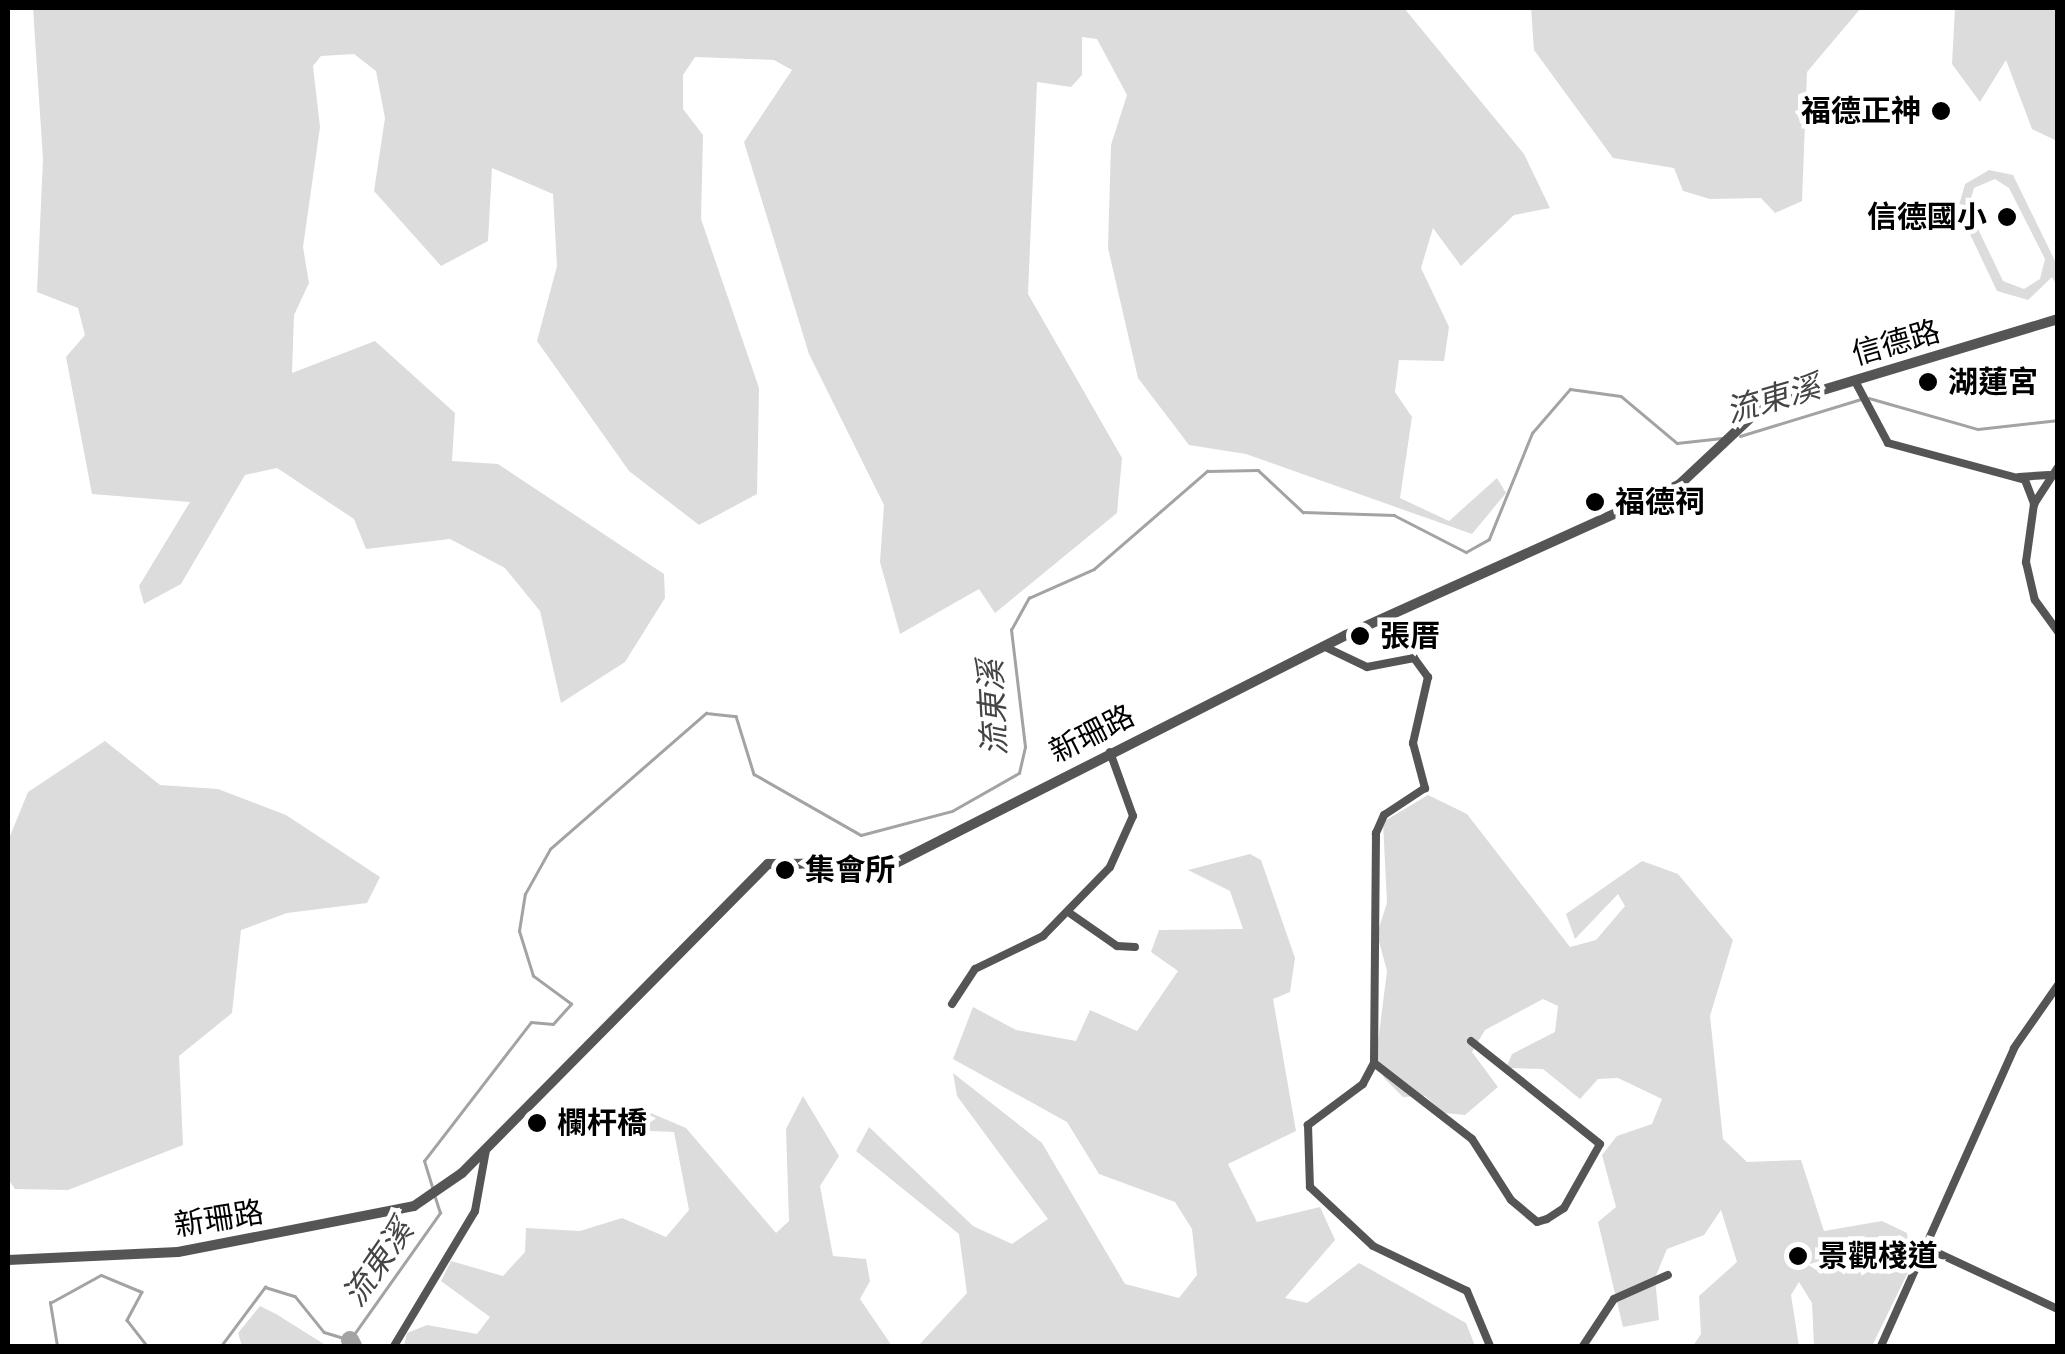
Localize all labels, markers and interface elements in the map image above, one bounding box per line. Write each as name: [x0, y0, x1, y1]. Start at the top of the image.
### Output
place label: 福德正神: [1801, 93, 1921, 129]
marker: 福德正神: [1930, 100, 1952, 122]
place label: 信德國小: [1867, 199, 1987, 235]
marker: 信德國小: [1996, 206, 2018, 228]
street label: 信德路: [1848, 313, 1944, 373]
place label: 湖蓮宮: [1948, 364, 2038, 400]
water label: 流東溪: [1722, 367, 1824, 431]
marker: 湖蓮宮: [1917, 371, 1939, 393]
place label: 福德祠: [1615, 484, 1705, 520]
marker: 福德祠: [1584, 491, 1606, 513]
place label: 張厝: [1380, 618, 1440, 654]
marker: 張厝: [1349, 625, 1371, 647]
water label: 流東溪: [971, 659, 1015, 757]
street label: 新珊路: [1044, 698, 1140, 770]
place label: 集會所: [805, 852, 895, 888]
marker: 集會所: [774, 859, 796, 881]
place label: 欄杆橋: [557, 1105, 647, 1141]
marker: 欄杆橋: [526, 1112, 548, 1134]
street label: 新珊路: [172, 1194, 266, 1244]
water label: 流東溪: [335, 1213, 421, 1313]
place label: 景觀棧道: [1818, 1238, 1938, 1274]
marker: 景觀棧道: [1787, 1245, 1809, 1267]

